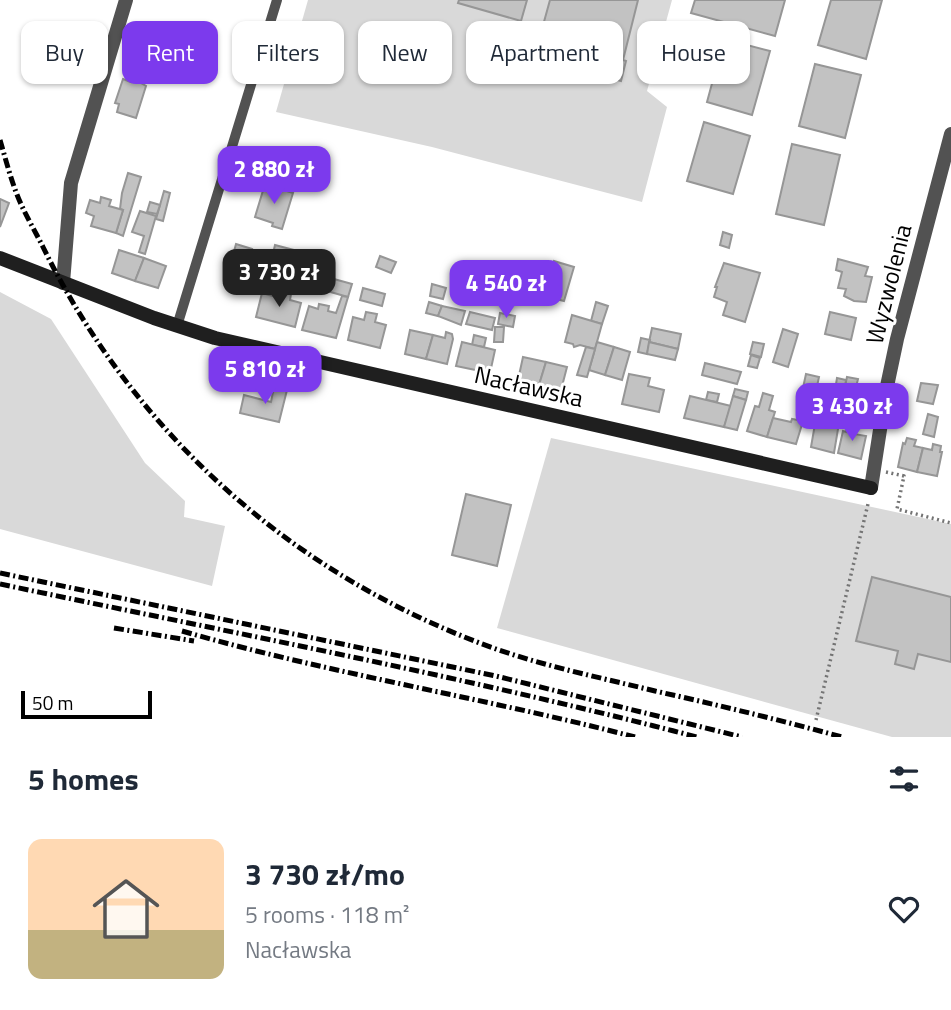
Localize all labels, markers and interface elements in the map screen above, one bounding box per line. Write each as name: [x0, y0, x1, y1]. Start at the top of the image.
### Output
chip: Buy: [21, 21, 108, 84]
chip: Rent: [122, 21, 218, 84]
chip: Filters: [232, 21, 344, 84]
chip: New: [358, 21, 452, 84]
chip: Apartment: [466, 21, 623, 84]
chip: House: [637, 21, 750, 84]
pin: 2 880 zł: [202, 146, 346, 206]
text: 2 880 zł: [234, 151, 314, 186]
street label: Wyzwolenia: [856, 220, 920, 348]
pin: 3 730 zł: [207, 250, 351, 309]
text: 3 730 zł: [239, 254, 319, 289]
pin: 4 540 zł: [434, 260, 578, 320]
text: 4 540 zł: [466, 265, 546, 300]
pin: 5 810 zł: [193, 346, 337, 406]
text: 5 810 zł: [225, 351, 305, 386]
street label: Nacławska: [471, 356, 587, 416]
pin: 3 430 zł: [780, 384, 924, 443]
text: 3 430 zł: [812, 388, 892, 423]
scale bar: [21, 688, 152, 720]
text: 50 m: [32, 688, 73, 717]
text: 5 homes: [28, 756, 139, 802]
icon: filters: [885, 760, 923, 798]
text: 3 730 zł/mo: [245, 851, 405, 897]
icon: home: [84, 867, 168, 951]
icon: heart: [885, 890, 923, 928]
text: 5 rooms · 118 m²: [245, 897, 409, 932]
text: Nacławska: [245, 932, 351, 967]

